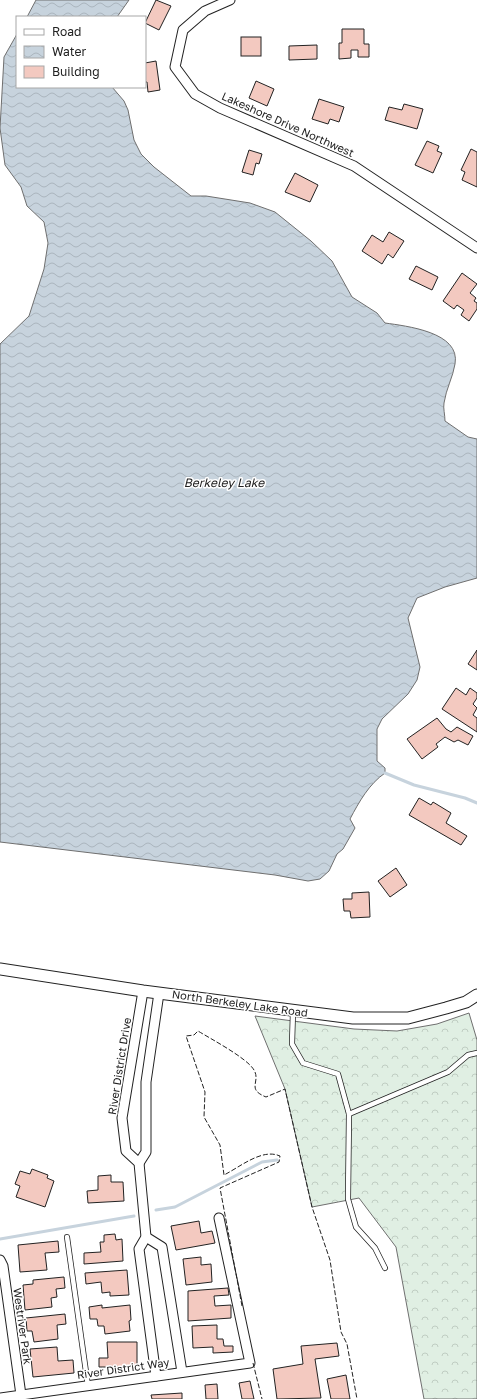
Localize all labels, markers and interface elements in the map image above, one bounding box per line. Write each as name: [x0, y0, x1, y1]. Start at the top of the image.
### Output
legend: [16, 16, 146, 88]
text: Road: [52, 24, 81, 39]
text: Water: [52, 44, 86, 59]
text: Building: [52, 64, 100, 79]
street label: Lakeshore Drive Northwest: [220, 89, 356, 159]
water label: Berkeley Lake: [184, 475, 265, 490]
street label: North Berkeley Lake Road: [171, 987, 309, 1019]
street label: River District Drive: [105, 1016, 133, 1116]
street label: Westriver Park: [11, 1287, 35, 1365]
street label: River District Way: [76, 1355, 170, 1381]

